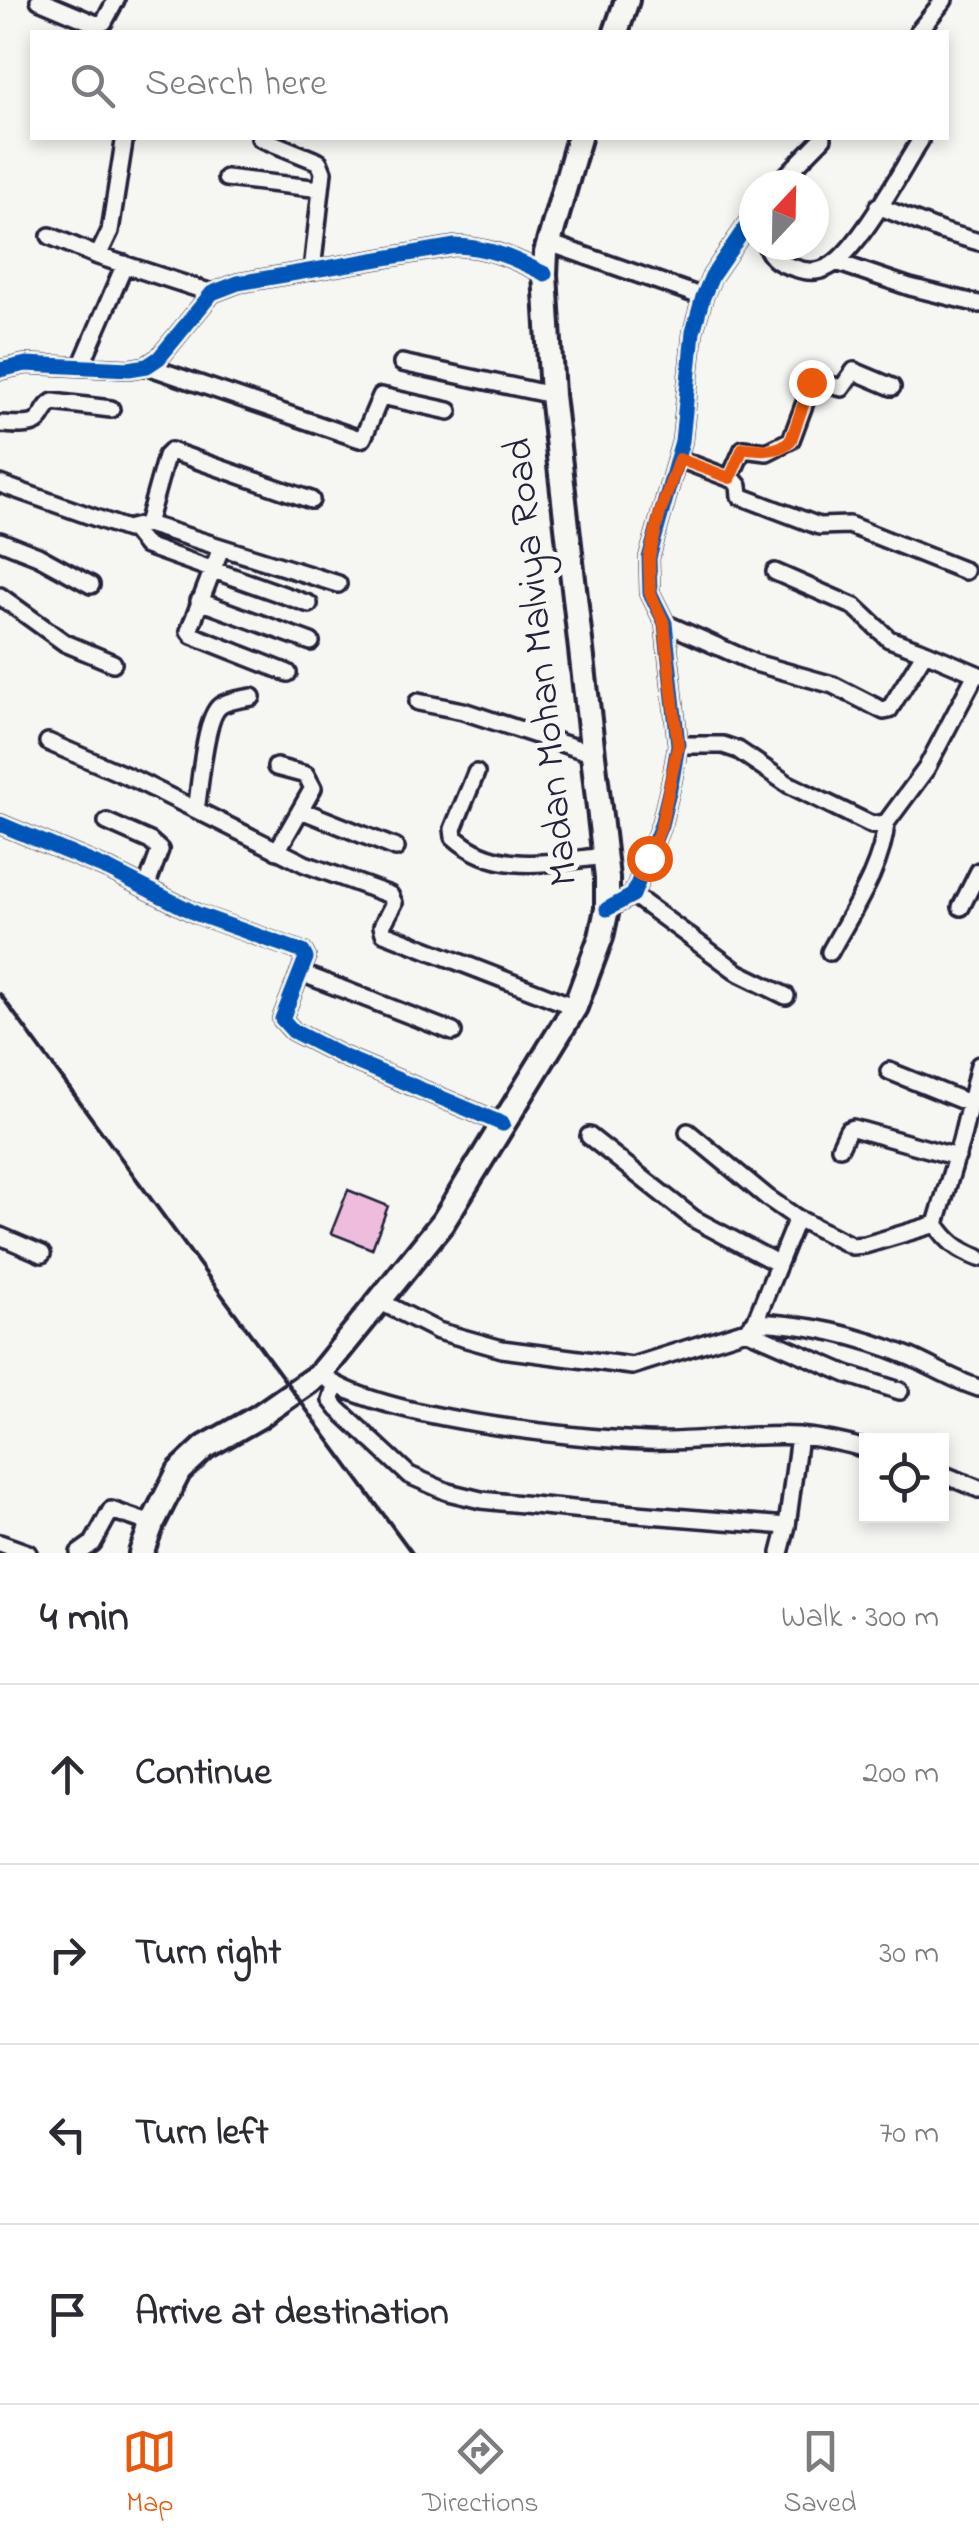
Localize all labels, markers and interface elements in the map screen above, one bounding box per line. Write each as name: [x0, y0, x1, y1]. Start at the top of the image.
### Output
search box: [30, 30, 949, 140]
text: Search here: [145, 57, 327, 113]
icon: search: [65, 58, 120, 113]
north arrow: [739, 170, 829, 260]
route end: [789, 360, 835, 406]
street label: Madan Mohan Malviya Road: [490, 435, 596, 889]
route start: [627, 836, 673, 882]
map controls: [859, 1433, 949, 1523]
button: locate: [859, 1433, 949, 1523]
text: 4 min: [40, 1588, 129, 1649]
text: Walk · 300 m: [781, 1595, 939, 1642]
text: Continue: [135, 1746, 271, 1802]
icon: ahead: [40, 1747, 95, 1802]
text: 200 m: [863, 1751, 939, 1798]
text: Turn right: [135, 1926, 281, 1982]
icon: right: [40, 1927, 95, 1982]
text: 30 m: [879, 1931, 939, 1978]
text: Turn left: [135, 2106, 268, 2162]
icon: left: [40, 2107, 95, 2162]
text: 70 m: [879, 2111, 939, 2158]
text: Arrive at destination: [135, 2286, 449, 2342]
icon: arrive: [40, 2287, 95, 2342]
tab: Map: [122, 2424, 177, 2525]
tab: Directions: [422, 2424, 539, 2525]
tab: Saved: [784, 2424, 857, 2525]

